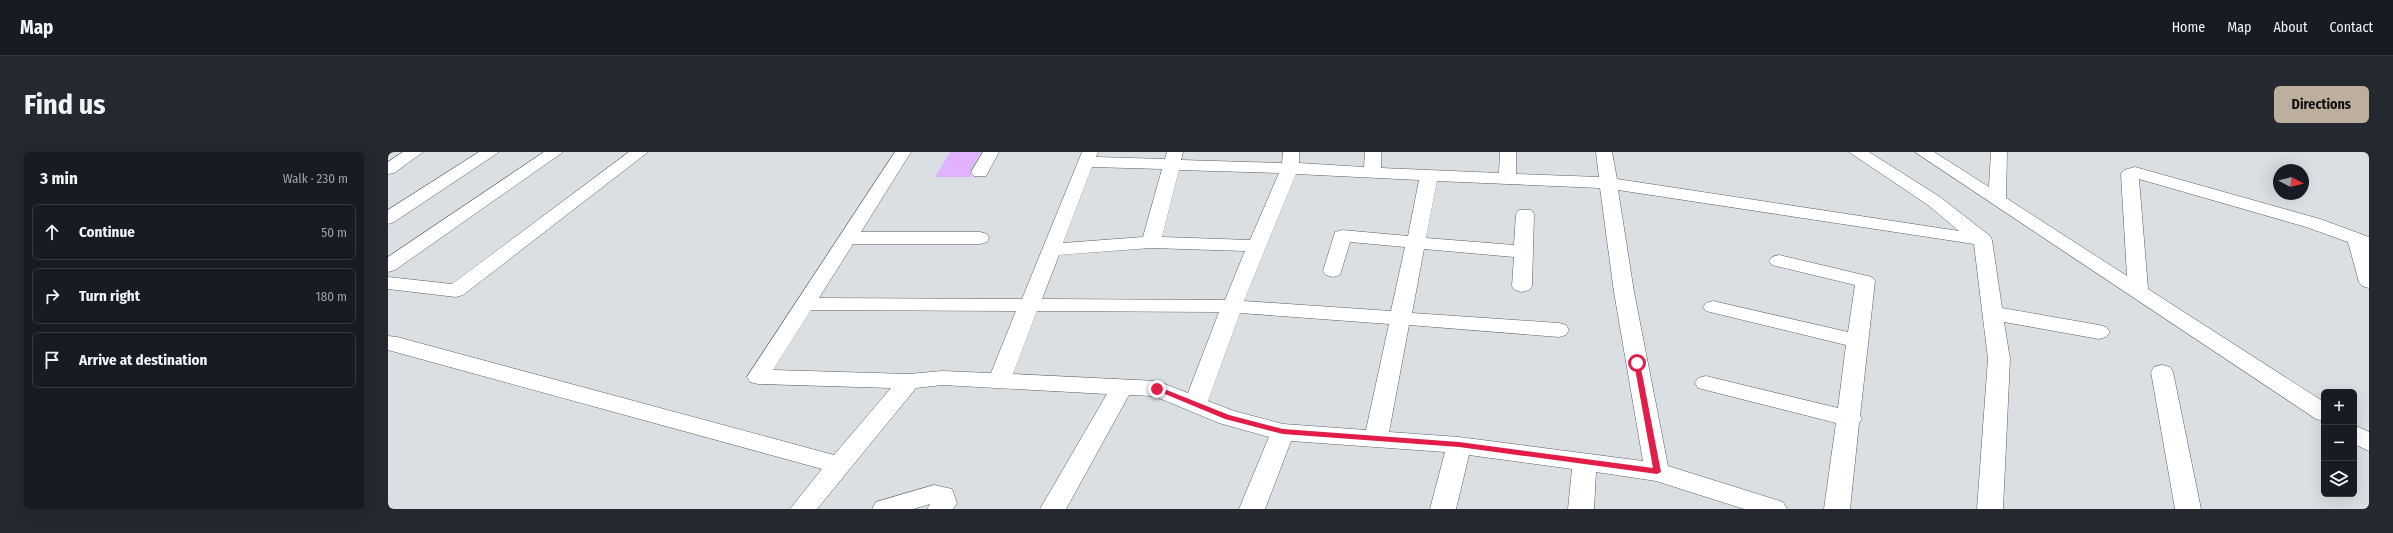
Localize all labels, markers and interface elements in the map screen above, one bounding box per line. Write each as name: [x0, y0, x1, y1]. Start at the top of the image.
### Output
text: Map: [20, 16, 53, 39]
text: Home: [2172, 19, 2205, 36]
text: Map: [2227, 19, 2251, 36]
text: About: [2273, 19, 2308, 36]
text: Contact: [2330, 19, 2373, 36]
button: Directions: [2274, 86, 2369, 123]
text: Find us: [24, 88, 106, 121]
north arrow: [2273, 164, 2309, 200]
text: 3 min: [40, 168, 78, 189]
text: Walk · 230 m: [283, 171, 348, 186]
icon: ahead: [41, 221, 63, 243]
text: Continue: [79, 223, 135, 241]
text: 50 m: [321, 225, 347, 240]
icon: right: [41, 285, 63, 307]
text: Turn right: [79, 287, 140, 305]
text: 180 m: [316, 289, 347, 304]
icon: arrive: [41, 349, 63, 371]
text: Arrive at destination: [79, 351, 207, 369]
route start: [1628, 354, 1646, 372]
route end: [1148, 380, 1166, 398]
map controls: [2321, 389, 2357, 497]
button: +: [2321, 389, 2357, 425]
button: −: [2321, 425, 2357, 461]
button: layers: [2321, 461, 2357, 497]

